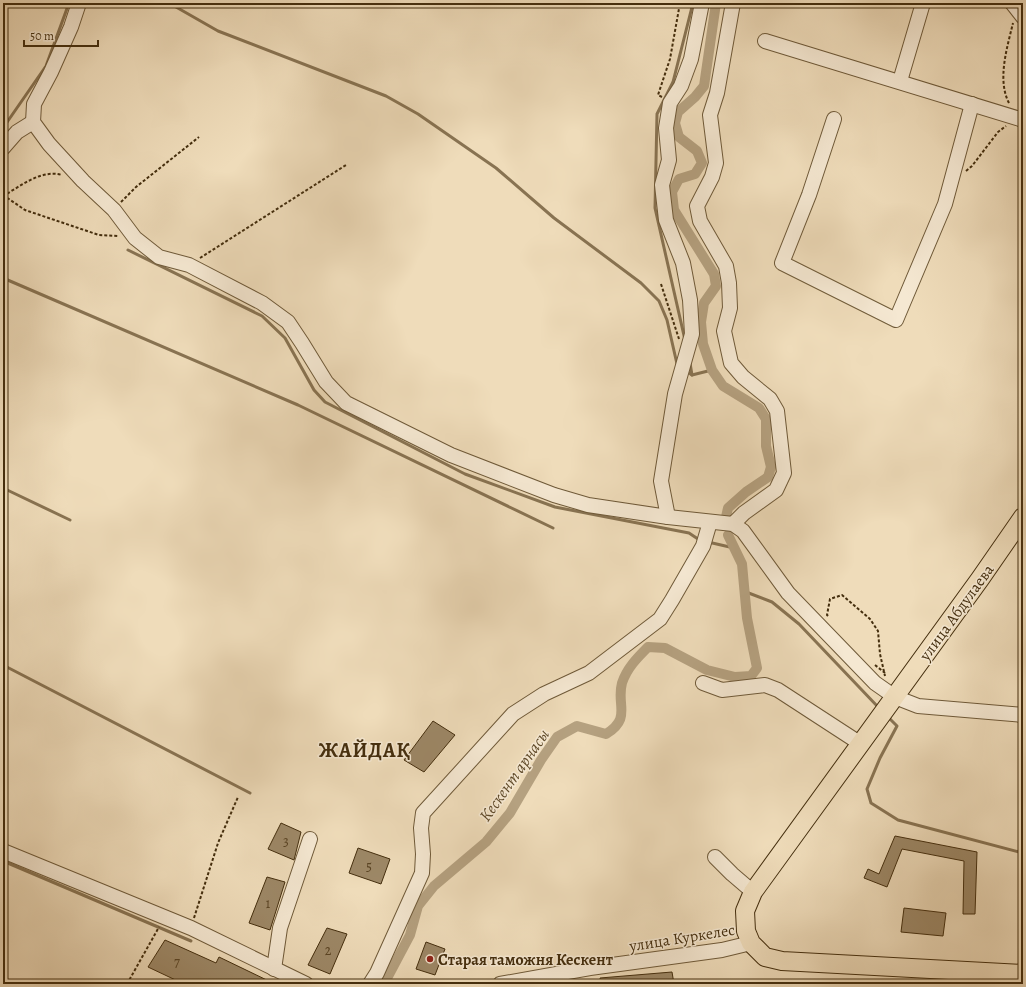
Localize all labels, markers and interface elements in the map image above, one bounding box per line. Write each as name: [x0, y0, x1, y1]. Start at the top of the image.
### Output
scale bar: [24, 22, 98, 48]
text: 50 m: [30, 28, 54, 44]
street label: улица Абдулаева: [914, 559, 1000, 666]
water label: Кескент арнасы: [474, 724, 555, 826]
district label: ЖАЙДАҚ: [319, 737, 411, 764]
house number: 3: [283, 832, 289, 851]
house number: 5: [366, 857, 372, 876]
house number: 1: [266, 894, 271, 913]
street label: улица Куркелес: [627, 919, 737, 957]
house number: 2: [325, 941, 332, 960]
place label: Старая таможня Кескент: [438, 949, 614, 971]
house number: 7: [174, 953, 180, 972]
marker: Старая таможня Кескент: [425, 954, 435, 964]

